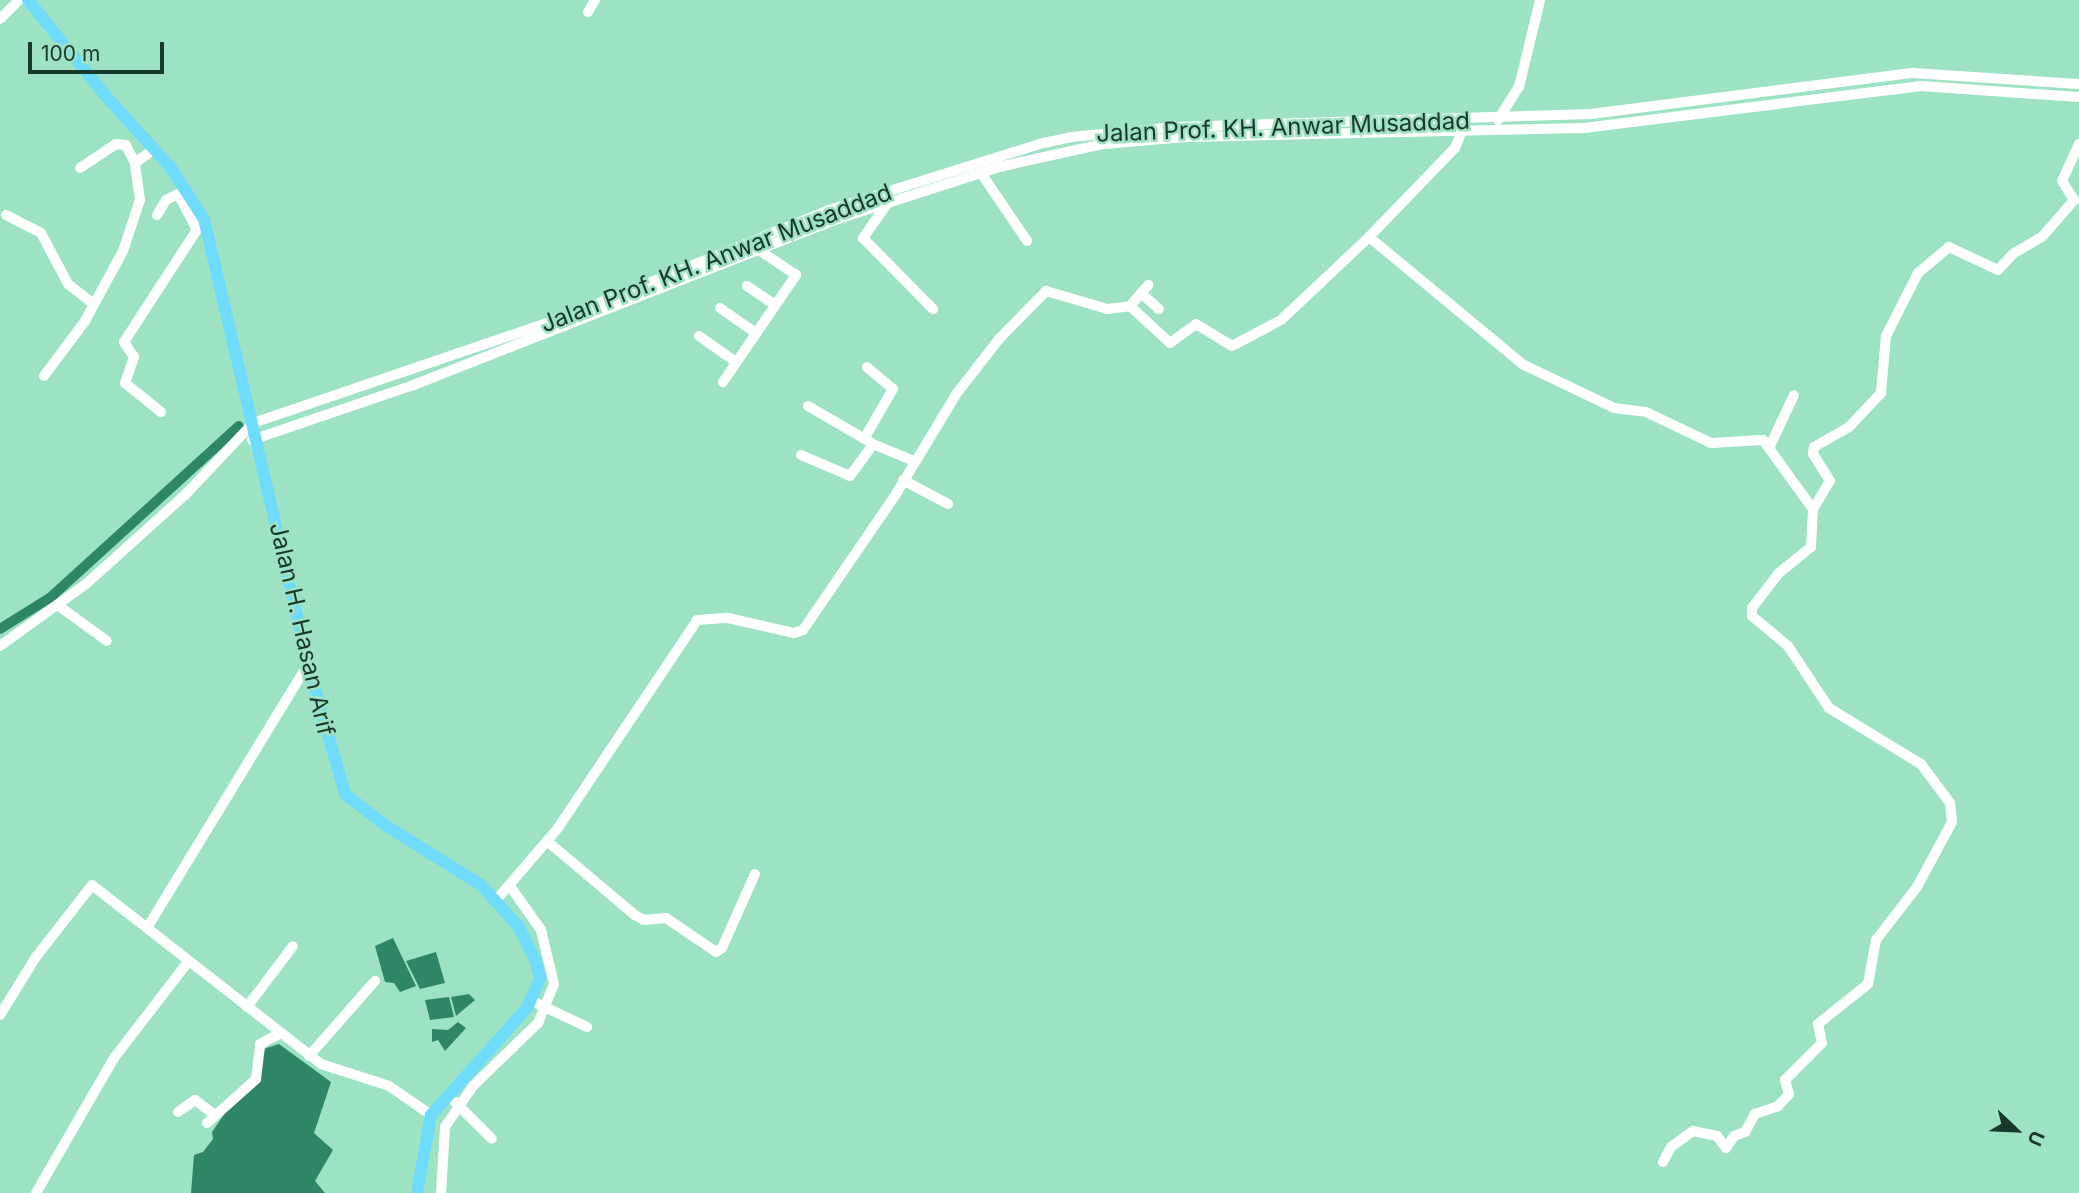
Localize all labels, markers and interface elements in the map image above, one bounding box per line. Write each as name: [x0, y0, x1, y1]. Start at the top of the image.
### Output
scale bar: [32, 28, 168, 72]
text: 100 m: [41, 41, 100, 66]
street label: Jalan Prof. KH. Anwar Musaddad: [1096, 106, 1470, 148]
street label: Jalan Prof. KH. Anwar Musaddad: [536, 178, 896, 338]
street label: Jalan H. Hasan Arif: [263, 520, 341, 738]
north arrow: [1981, 1095, 2051, 1165]
text: U: [2022, 1127, 2049, 1149]

